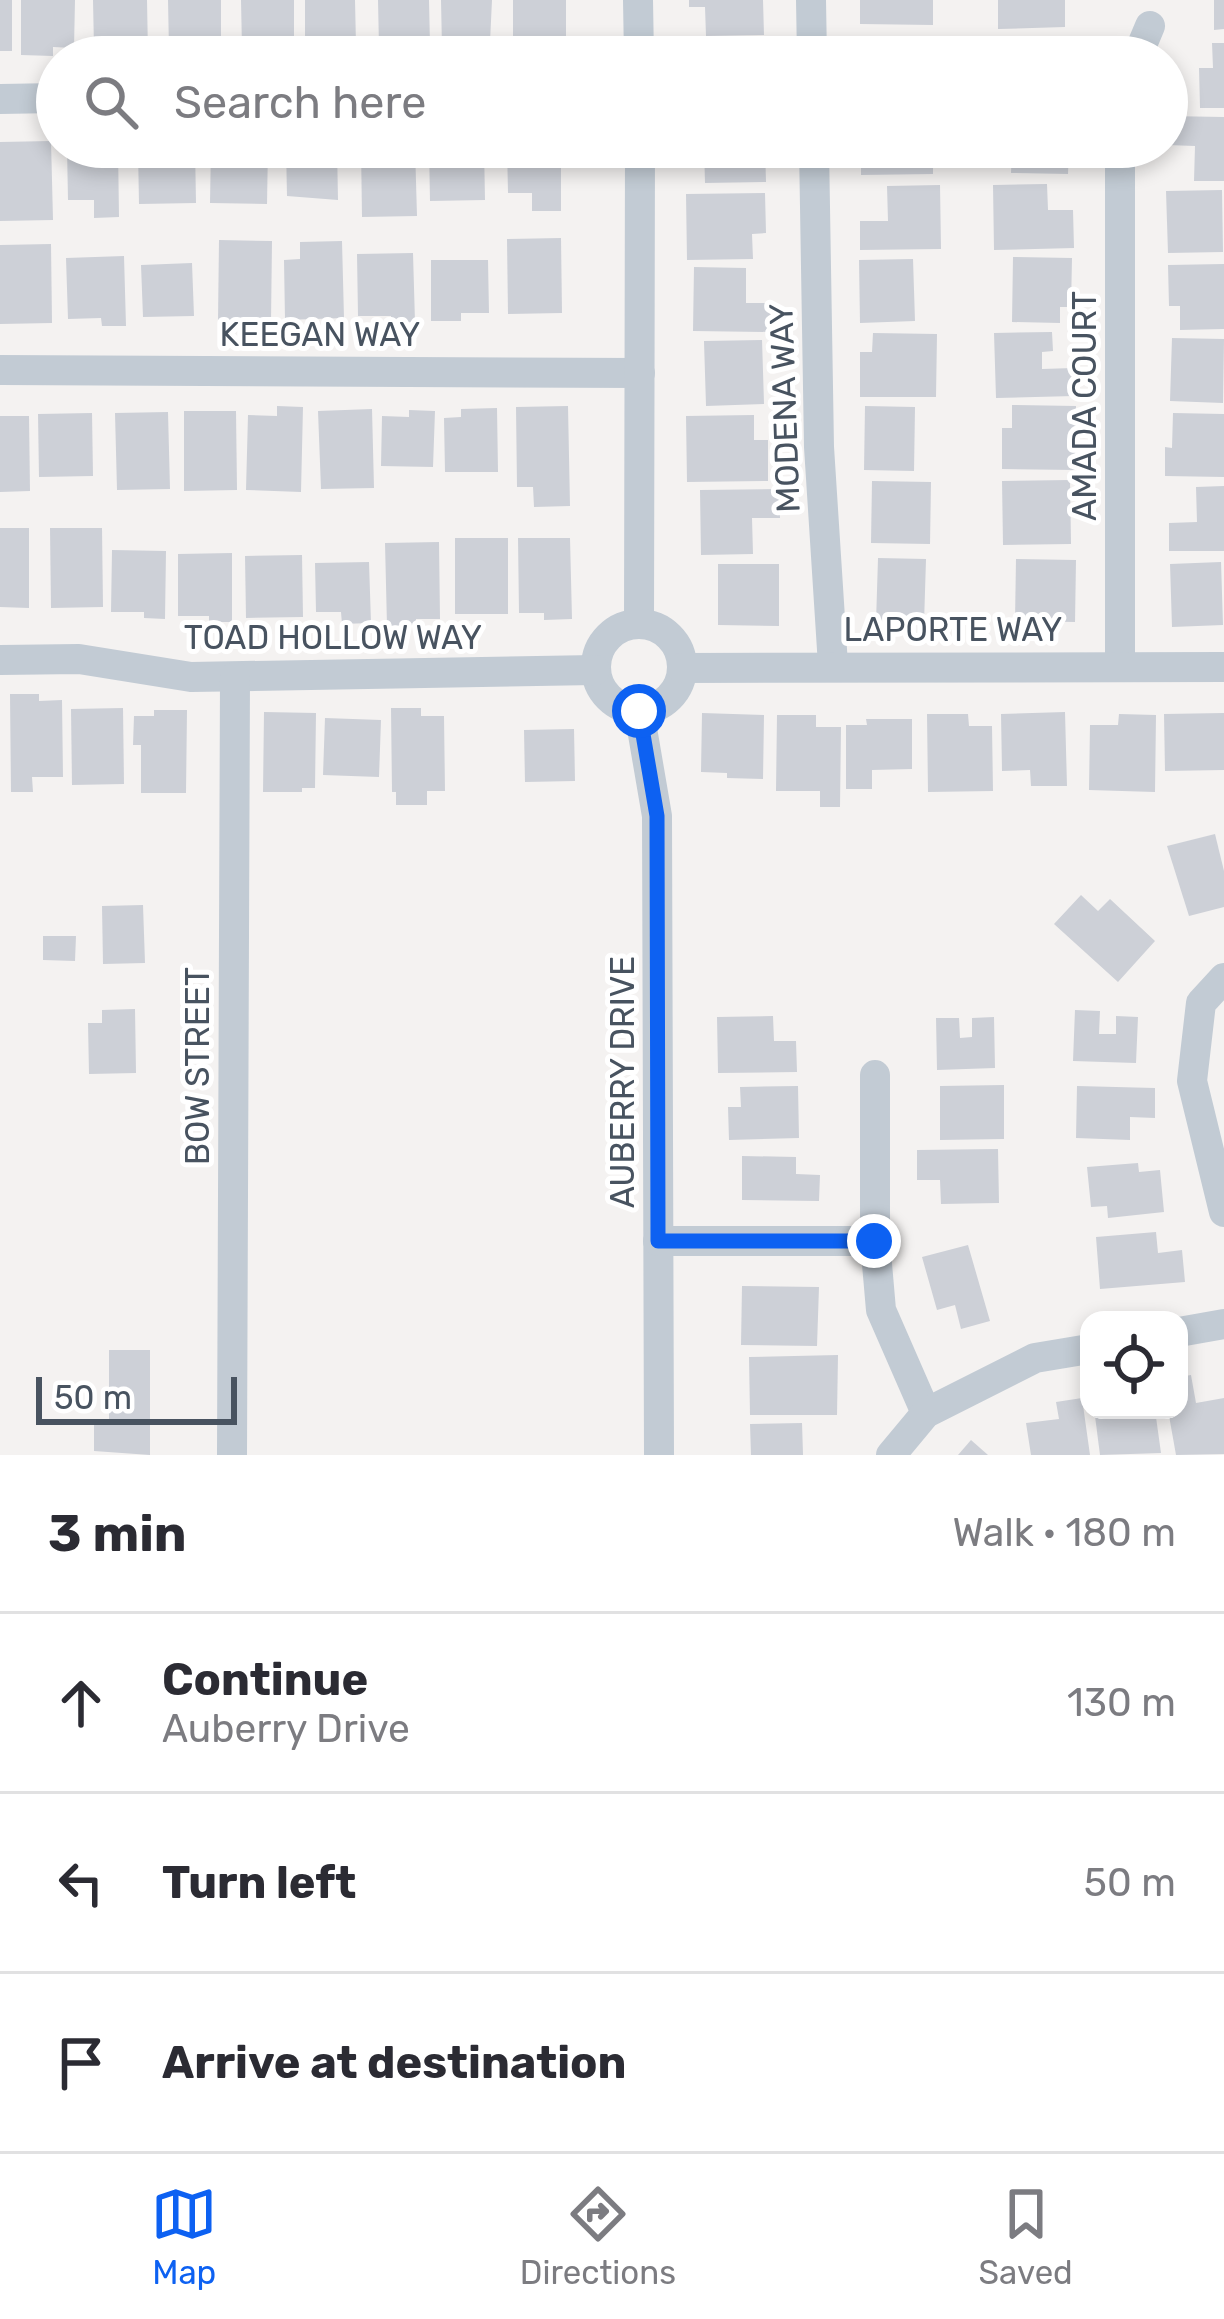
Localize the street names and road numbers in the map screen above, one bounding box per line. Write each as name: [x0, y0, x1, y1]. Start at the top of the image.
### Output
street label: AMADA COURT: [1065, 291, 1104, 521]
street label: MODENA WAY: [761, 303, 808, 513]
street label: KEEGAN WAY: [220, 315, 420, 354]
street label: LAPORTE WAY: [844, 610, 1062, 649]
street label: TOAD HOLLOW WAY: [184, 618, 482, 657]
street label: AUBERRY DRIVE: [603, 956, 642, 1208]
street label: BOW STREET: [178, 967, 217, 1165]

